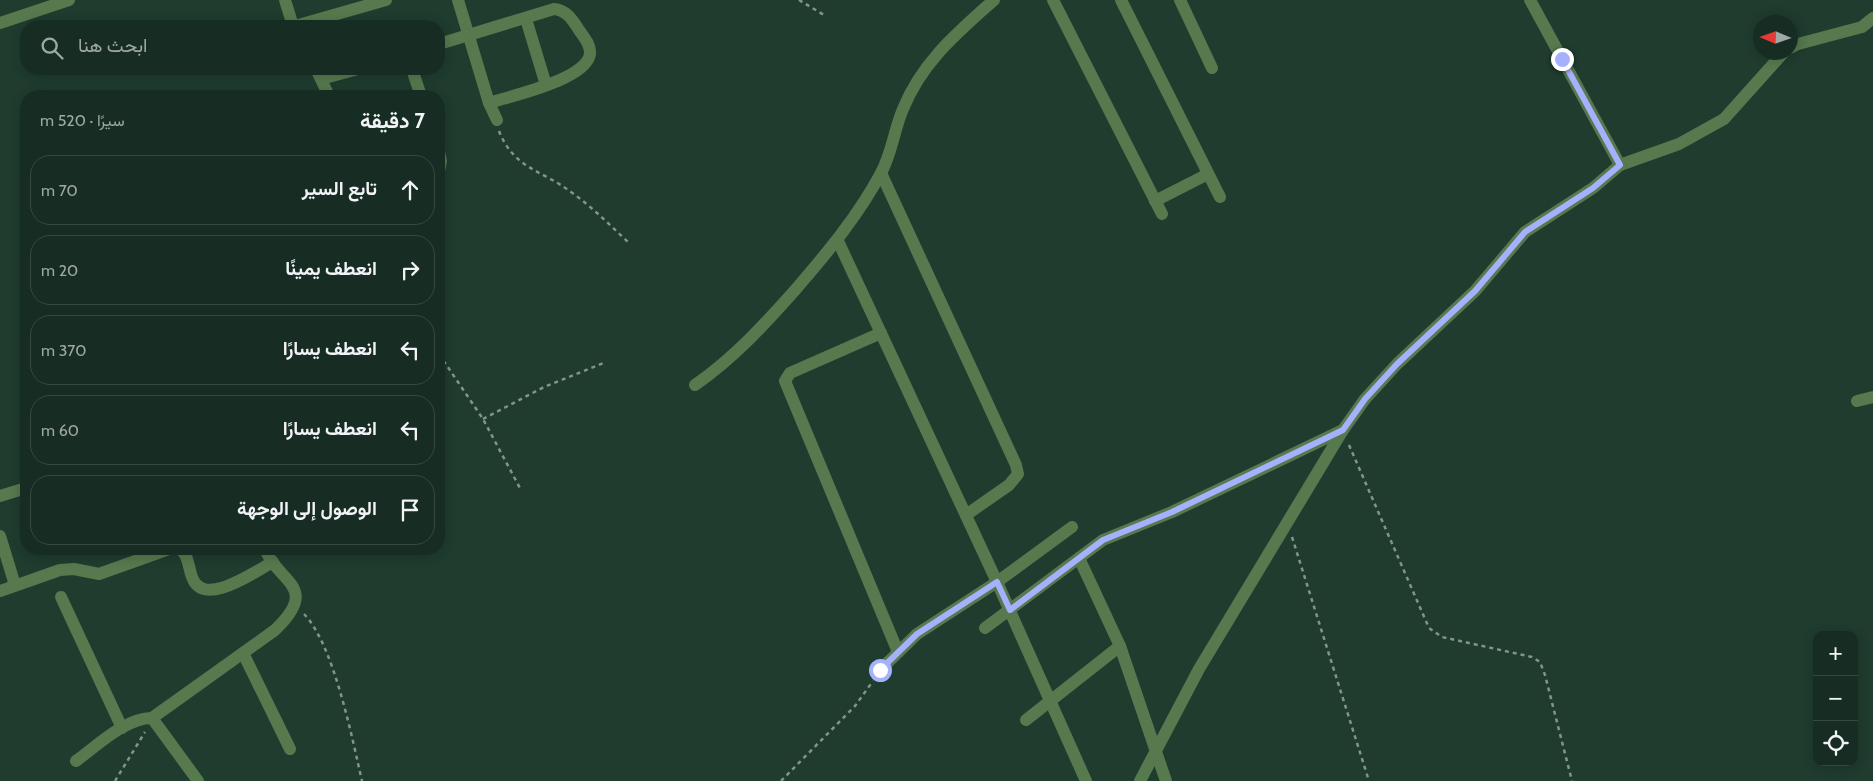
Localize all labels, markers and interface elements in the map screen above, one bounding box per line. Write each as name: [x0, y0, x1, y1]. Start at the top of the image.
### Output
north arrow: [1753, 15, 1798, 60]
search box: [20, 20, 445, 75]
icon: search: [38, 34, 66, 62]
text: ابحث هنا: [78, 34, 147, 57]
route end: [1551, 48, 1574, 71]
text: 7 دقيقة: [360, 108, 425, 133]
text: سيرًا · 520 m: [40, 111, 125, 130]
icon: ahead: [396, 176, 424, 204]
text: تابع السير: [302, 177, 377, 200]
text: 70 m: [41, 181, 78, 200]
icon: right: [396, 256, 424, 284]
text: انعطف يمينًا: [285, 257, 377, 280]
text: 20 m: [41, 261, 78, 280]
icon: left: [396, 336, 424, 364]
text: انعطف يسارًا: [283, 337, 377, 360]
text: 370 m: [41, 341, 86, 360]
icon: left: [396, 416, 424, 444]
text: انعطف يسارًا: [283, 417, 377, 440]
text: 60 m: [41, 421, 79, 440]
icon: arrive: [396, 496, 424, 524]
text: الوصول إلى الوجهة: [237, 497, 377, 520]
map controls: [1813, 631, 1858, 766]
button: +: [1813, 631, 1858, 676]
route start: [869, 659, 892, 682]
button: −: [1813, 676, 1858, 721]
button: locate: [1813, 721, 1858, 766]

